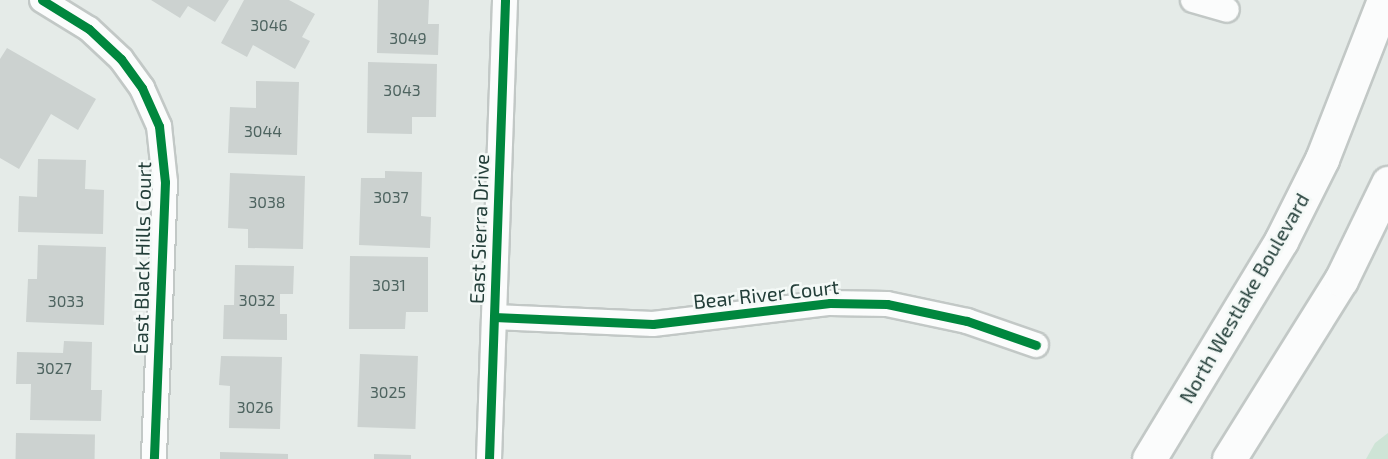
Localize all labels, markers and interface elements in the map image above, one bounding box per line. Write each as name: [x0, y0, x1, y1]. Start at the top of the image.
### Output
house number: 3046: [250, 15, 288, 35]
house number: 3049: [389, 28, 427, 48]
house number: 3043: [383, 80, 421, 100]
house number: 3044: [244, 121, 282, 141]
street label: East Sierra Drive: [464, 153, 494, 305]
street label: East Black Hills Court: [128, 161, 156, 355]
house number: 3037: [373, 187, 409, 207]
street label: North Westlake Boulevard: [1174, 189, 1314, 407]
house number: 3038: [248, 192, 286, 212]
street label: Bear River Court: [691, 274, 841, 314]
house number: 3031: [372, 275, 406, 295]
house number: 3032: [239, 290, 275, 310]
house number: 3033: [48, 291, 84, 311]
house number: 3027: [36, 358, 72, 378]
house number: 3025: [370, 382, 406, 402]
house number: 3026: [237, 397, 273, 417]

